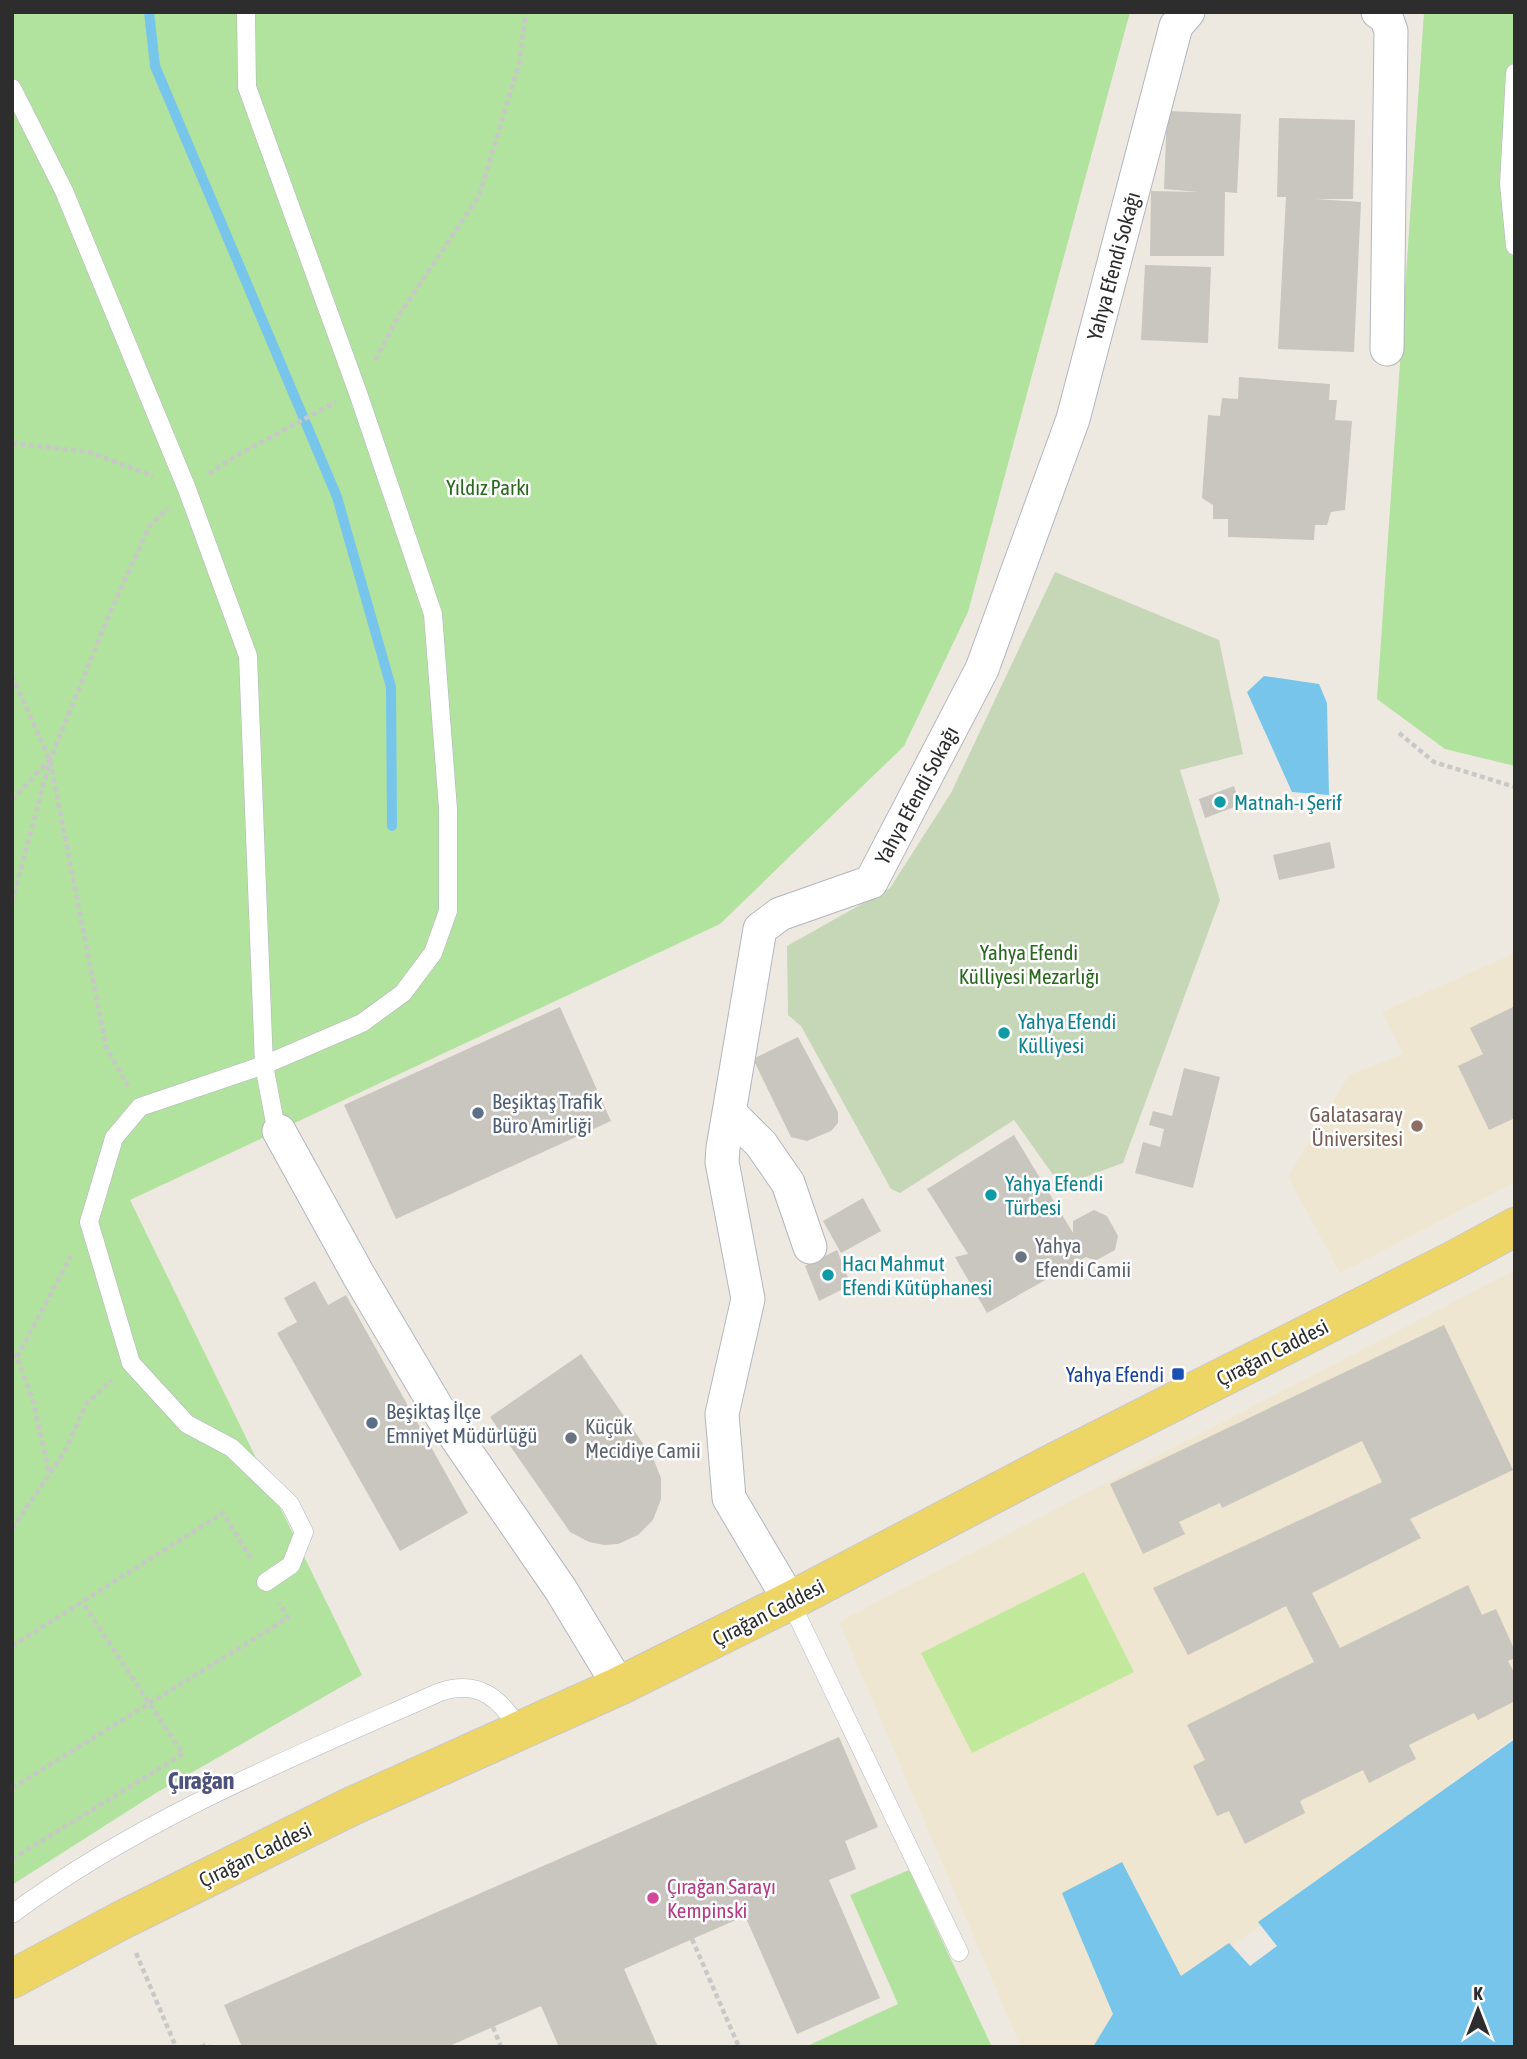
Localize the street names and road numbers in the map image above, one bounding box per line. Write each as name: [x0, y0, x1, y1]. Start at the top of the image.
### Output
street label: Yahya Efendi Sokağı: [1082, 189, 1144, 343]
street label: Yahya Efendi Sokağı: [870, 722, 962, 868]
street label: Çırağan Caddesi: [1212, 1314, 1332, 1390]
street label: Çırağan Caddesi: [708, 1574, 828, 1650]
street label: Çırağan Caddesi: [195, 1816, 315, 1892]

